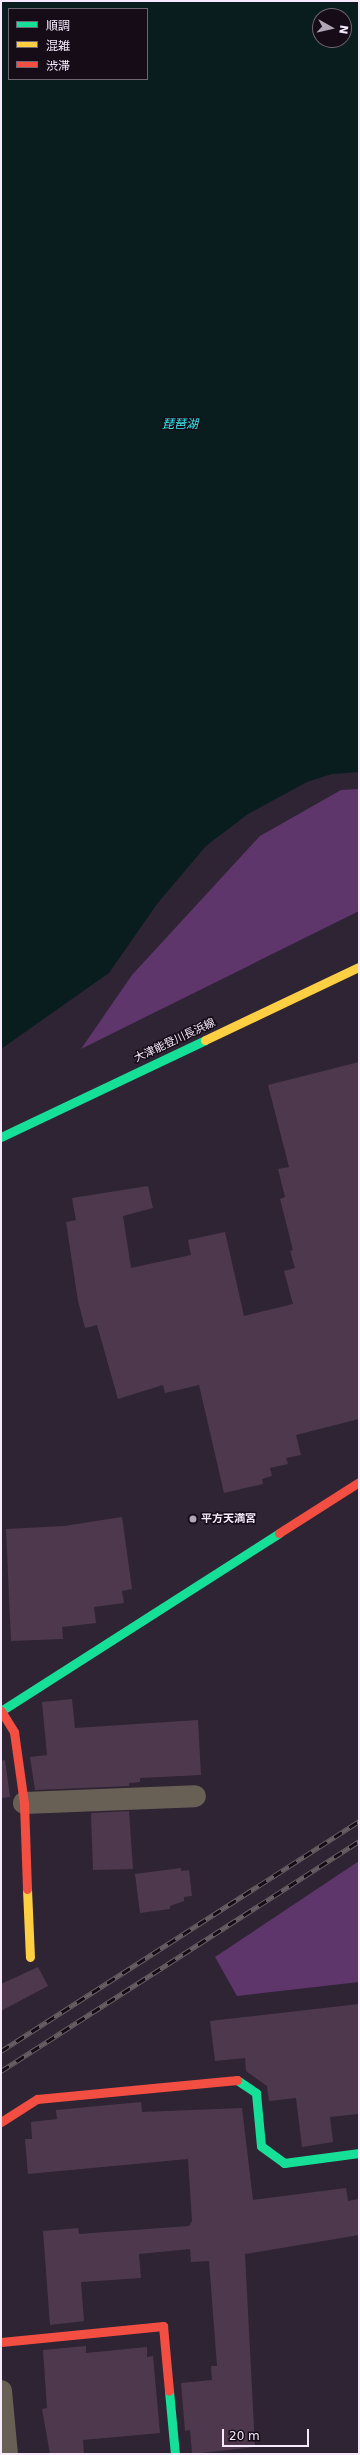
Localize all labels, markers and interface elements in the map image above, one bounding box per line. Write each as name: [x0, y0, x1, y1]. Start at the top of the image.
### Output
legend: [8, 8, 148, 80]
north arrow: [312, 8, 352, 48]
text: 順調: [46, 19, 70, 33]
text: N: [336, 24, 350, 35]
text: 混雑: [46, 39, 70, 53]
text: 渋滞: [46, 59, 70, 73]
water label: 琵琶湖: [162, 418, 198, 432]
street label: 大津能登川長浜線: [132, 1016, 218, 1066]
place label: 平方天満宮: [201, 1512, 256, 1526]
marker: 平方天満宮: [188, 1514, 198, 1524]
scale bar: [224, 2421, 311, 2447]
text: 20 m: [229, 2429, 260, 2443]

